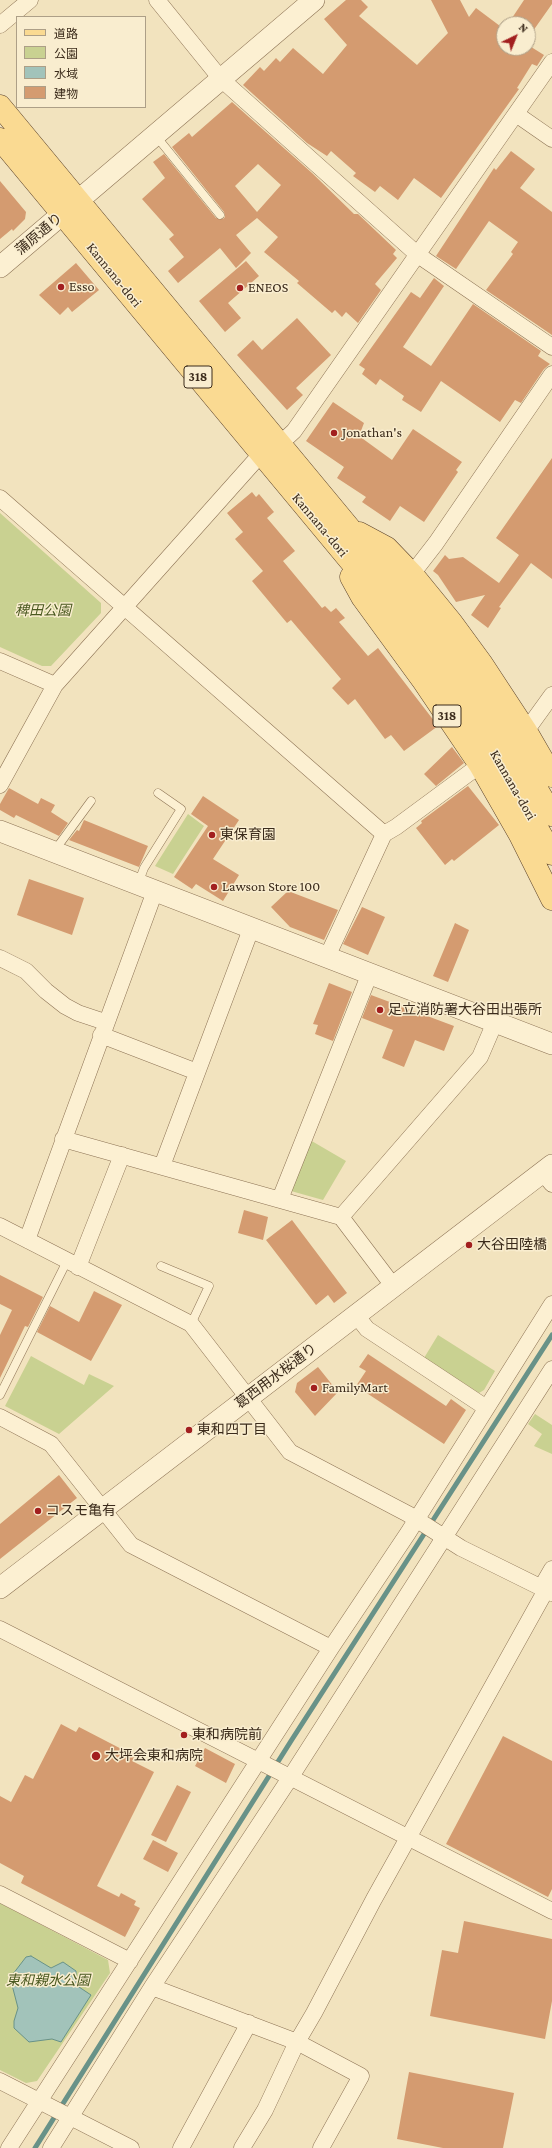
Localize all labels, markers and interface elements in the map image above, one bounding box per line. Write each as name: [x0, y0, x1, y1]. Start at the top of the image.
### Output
legend: [16, 16, 146, 108]
north arrow: [496, 16, 536, 56]
text: N: [517, 21, 530, 35]
text: 道路: [54, 27, 78, 41]
text: 公園: [54, 47, 78, 61]
text: 水域: [54, 67, 78, 81]
text: 建物: [54, 87, 78, 101]
street label: 蒲原通り: [12, 210, 66, 258]
street label: Kannana-dori: [83, 239, 145, 311]
place label: Esso: [69, 279, 95, 295]
place label: ENEOS: [248, 280, 288, 296]
marker: Esso: [56, 282, 66, 292]
marker: ENEOS: [235, 283, 245, 293]
road number: 318: [184, 366, 212, 388]
place label: Jonathan's: [342, 425, 402, 441]
marker: Jonathan's: [329, 428, 339, 438]
street label: Kannana-dori: [288, 490, 352, 560]
park label: 稗田公園: [15, 603, 71, 619]
road number: 318: [433, 705, 461, 727]
street label: Kannana-dori: [486, 747, 540, 823]
place label: 東保育園: [220, 827, 276, 843]
marker: 東保育園: [207, 830, 217, 840]
place label: Lawson Store 100: [222, 879, 320, 895]
marker: Lawson Store 100: [209, 882, 219, 892]
place label: 足立消防署大谷田出張所: [388, 1002, 542, 1018]
marker: 足立消防署大谷田出張所: [375, 1005, 385, 1015]
place label: 大谷田陸橋: [477, 1237, 547, 1253]
marker: 大谷田陸橋: [464, 1240, 474, 1250]
street label: 葛西用水桜通り: [232, 1340, 320, 1412]
place label: FamilyMart: [322, 1380, 388, 1396]
marker: FamilyMart: [309, 1383, 319, 1393]
place label: 東和四丁目: [197, 1422, 267, 1438]
marker: 東和四丁目: [184, 1425, 194, 1435]
place label: コスモ亀有: [46, 1503, 116, 1519]
marker: コスモ亀有: [33, 1506, 43, 1516]
place label: 東和病院前: [192, 1727, 262, 1743]
marker: 東和病院前: [179, 1730, 189, 1740]
place label: 大坪会東和病院: [105, 1748, 203, 1764]
marker: 大坪会東和病院: [90, 1750, 102, 1762]
park label: 東和親水公園: [6, 1973, 90, 1989]

